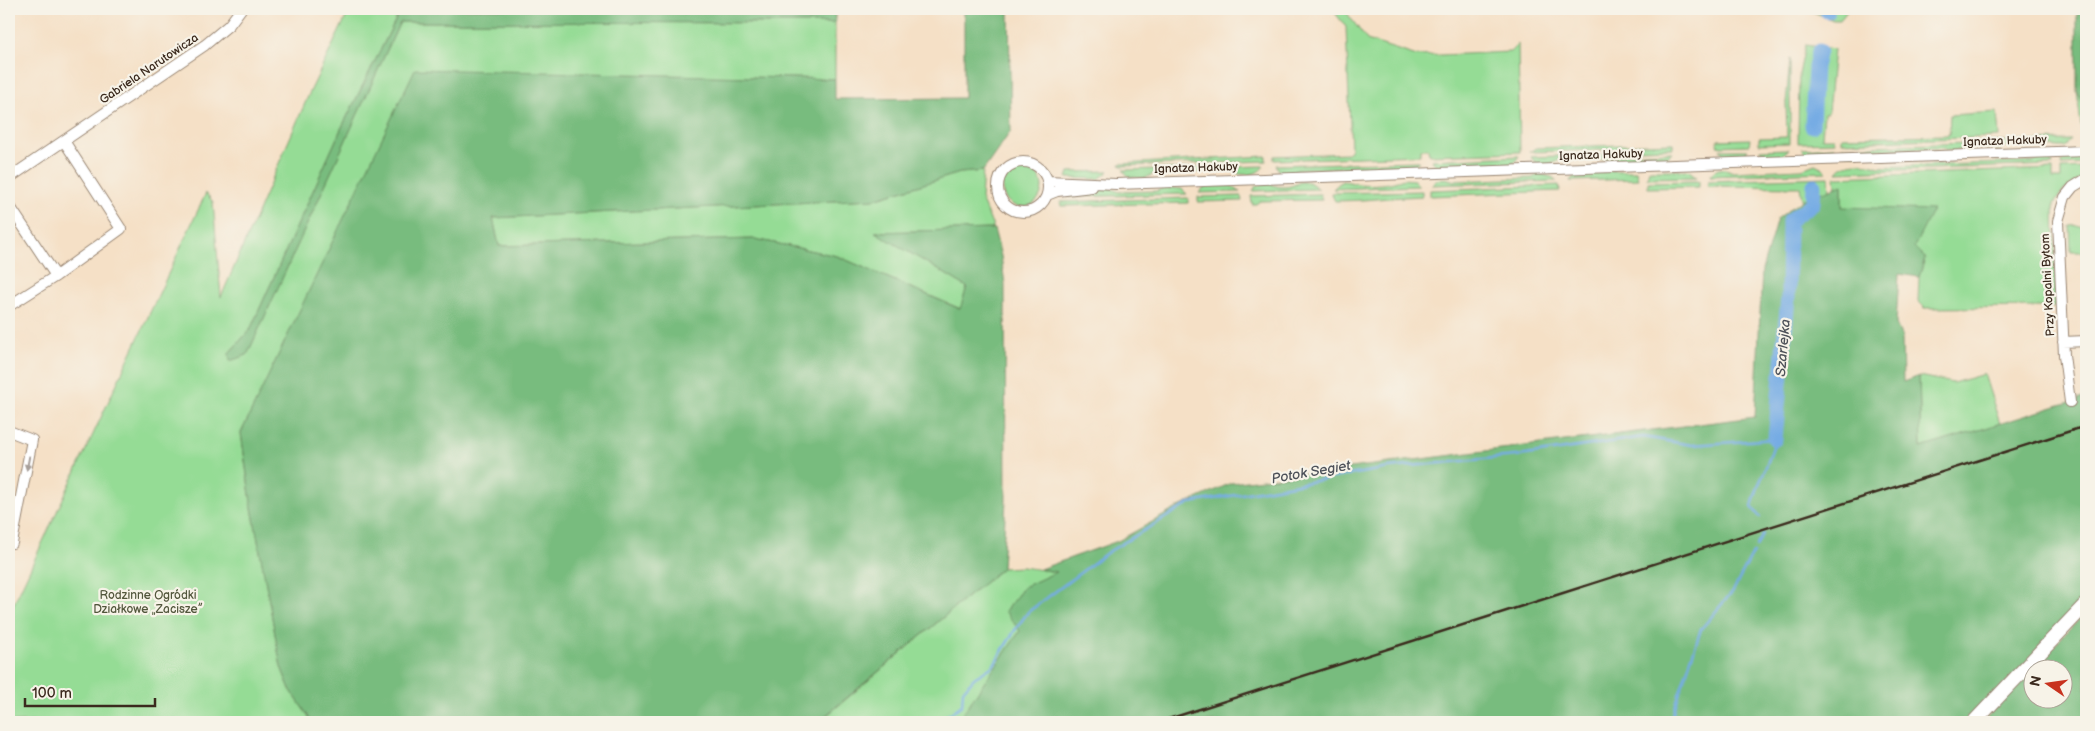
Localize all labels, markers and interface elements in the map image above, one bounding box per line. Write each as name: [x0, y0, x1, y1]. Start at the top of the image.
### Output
street label: Gabriela Narutowicza: [97, 30, 201, 108]
street label: Ignatza Hakuby: [1963, 132, 2048, 150]
street label: Ignatza Hakuby: [1559, 146, 1644, 164]
street label: Ignatza Hakuby: [1154, 159, 1239, 177]
street label: Przy Kopalni Bytom: [2038, 233, 2058, 337]
water label: Szarlejka: [1772, 318, 1794, 377]
one-way arrow: [24, 455, 32, 470]
water label: Potok Segiet: [1270, 457, 1353, 487]
park label: Rodzinne Ogródki Działkowe „Zacisze”: [93, 588, 203, 617]
north arrow: [2022, 658, 2072, 708]
text: N: [2026, 674, 2045, 688]
scale bar: [25, 676, 155, 708]
text: 100 m: [32, 684, 72, 703]

